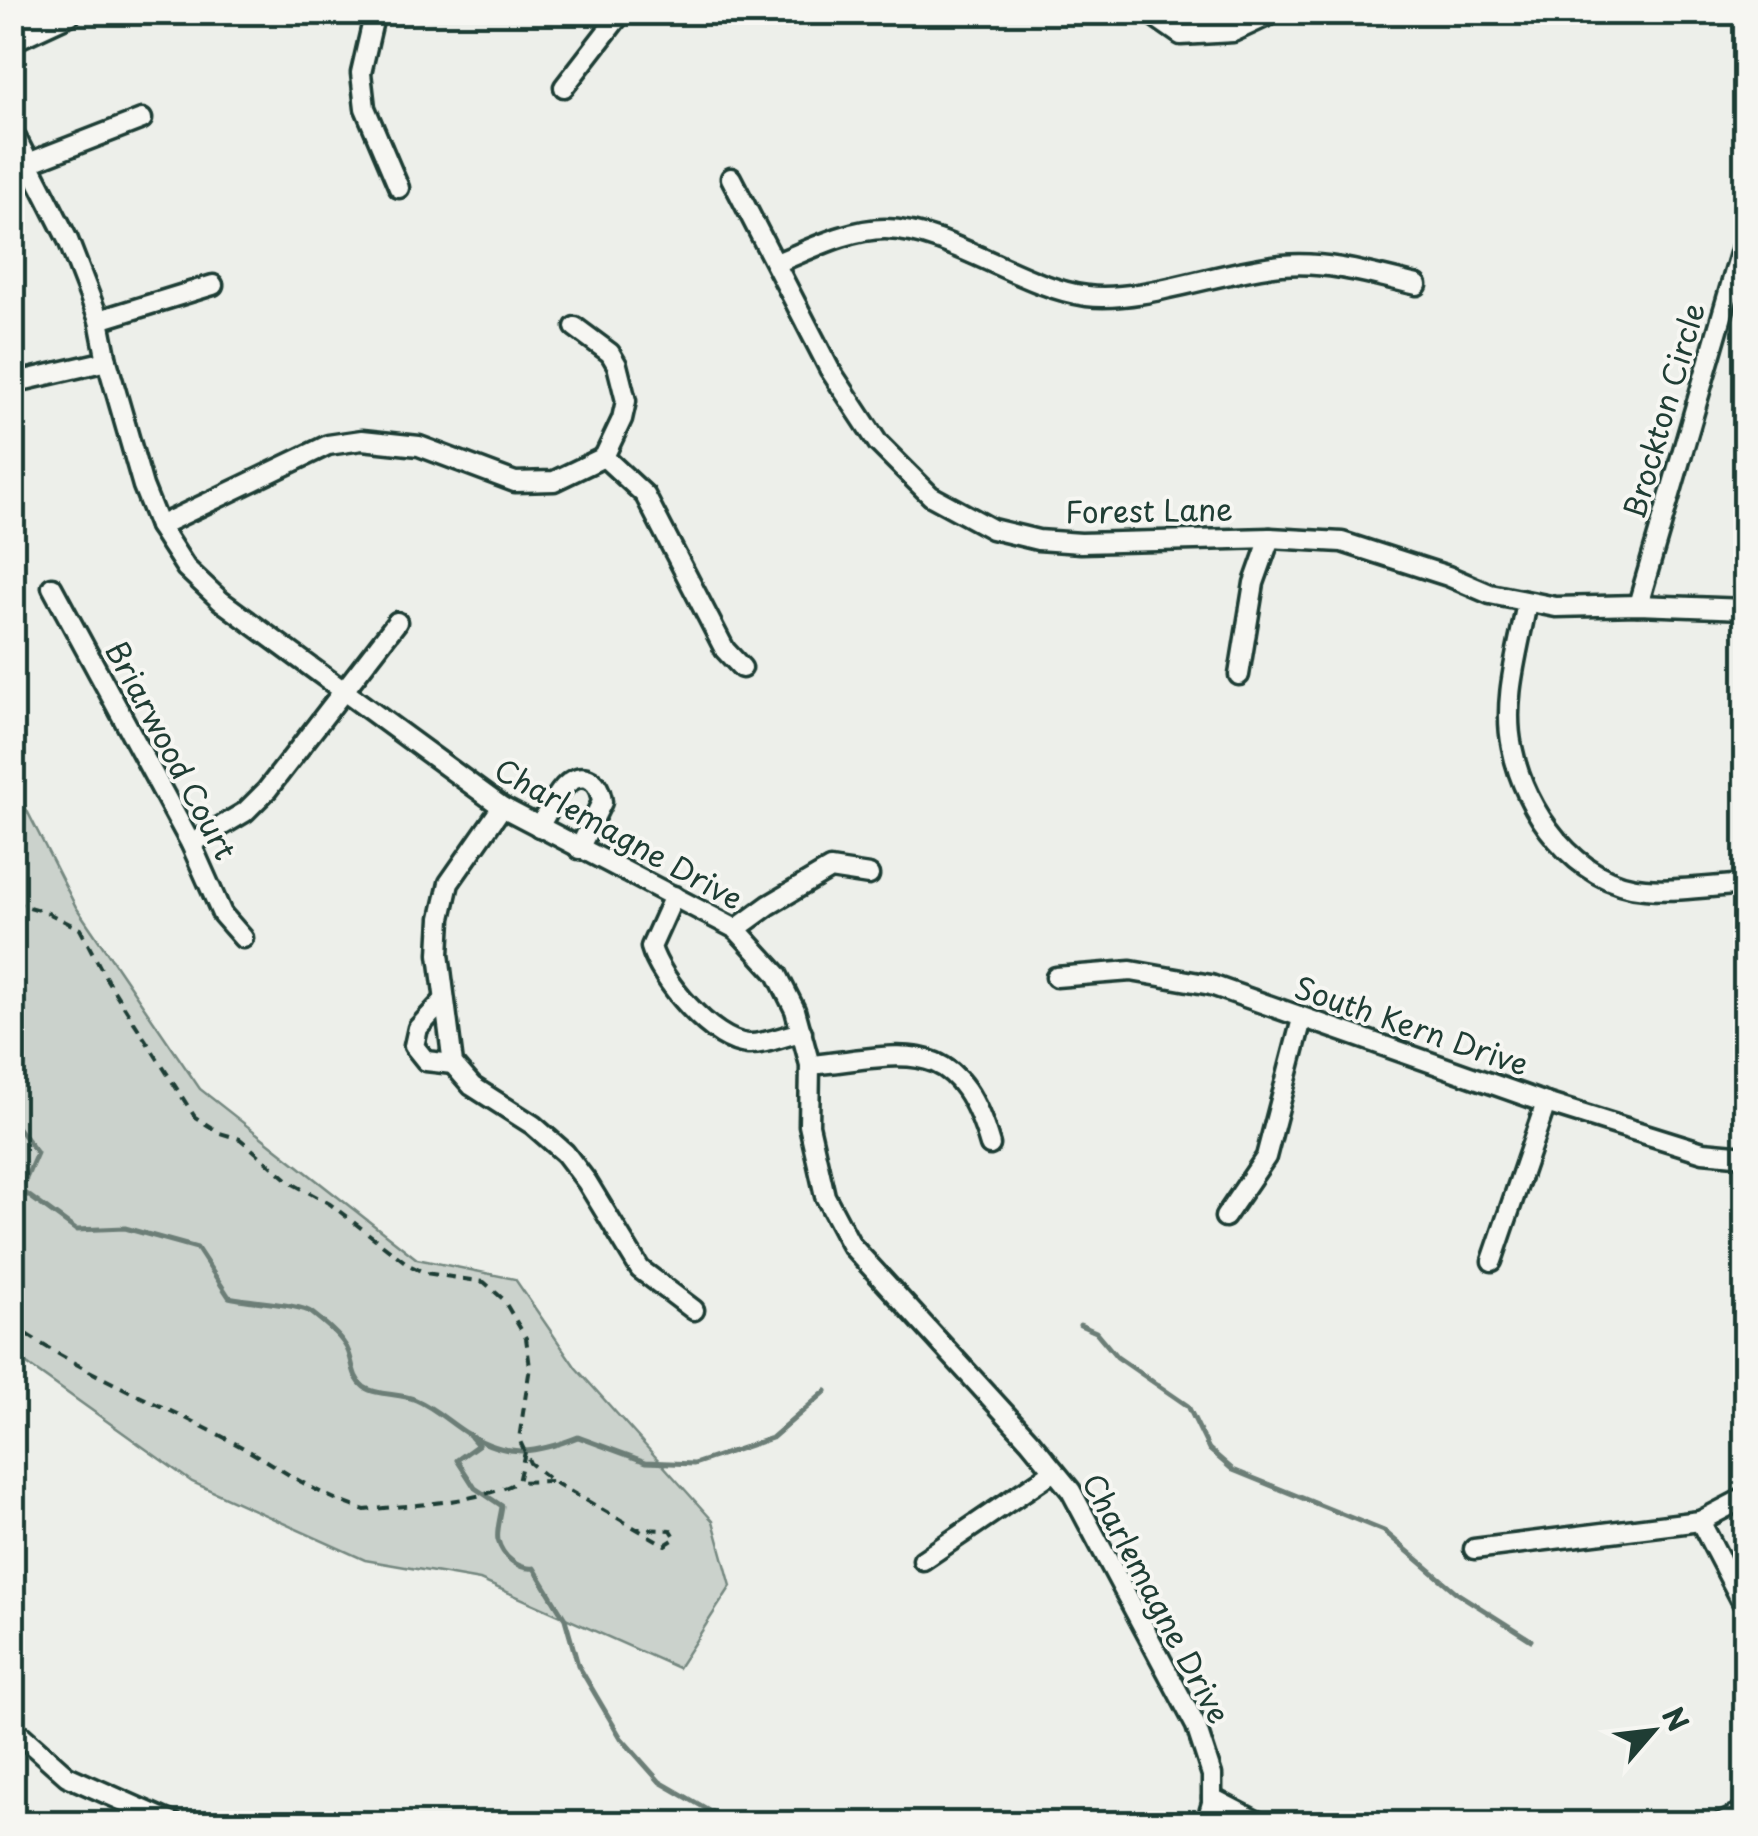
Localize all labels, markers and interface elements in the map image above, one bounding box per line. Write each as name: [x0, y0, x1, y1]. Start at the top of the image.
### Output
street label: Brockton Circle: [1610, 297, 1715, 524]
street label: Forest Lane: [1065, 486, 1233, 533]
street label: Briarwood Court: [95, 632, 249, 867]
street label: Charlemagne Drive: [487, 746, 752, 920]
street label: South Kern Drive: [1289, 964, 1535, 1086]
street label: Charlemagne Drive: [1072, 1465, 1242, 1731]
north arrow: [1603, 1681, 1703, 1781]
text: N: [1652, 1699, 1701, 1738]

